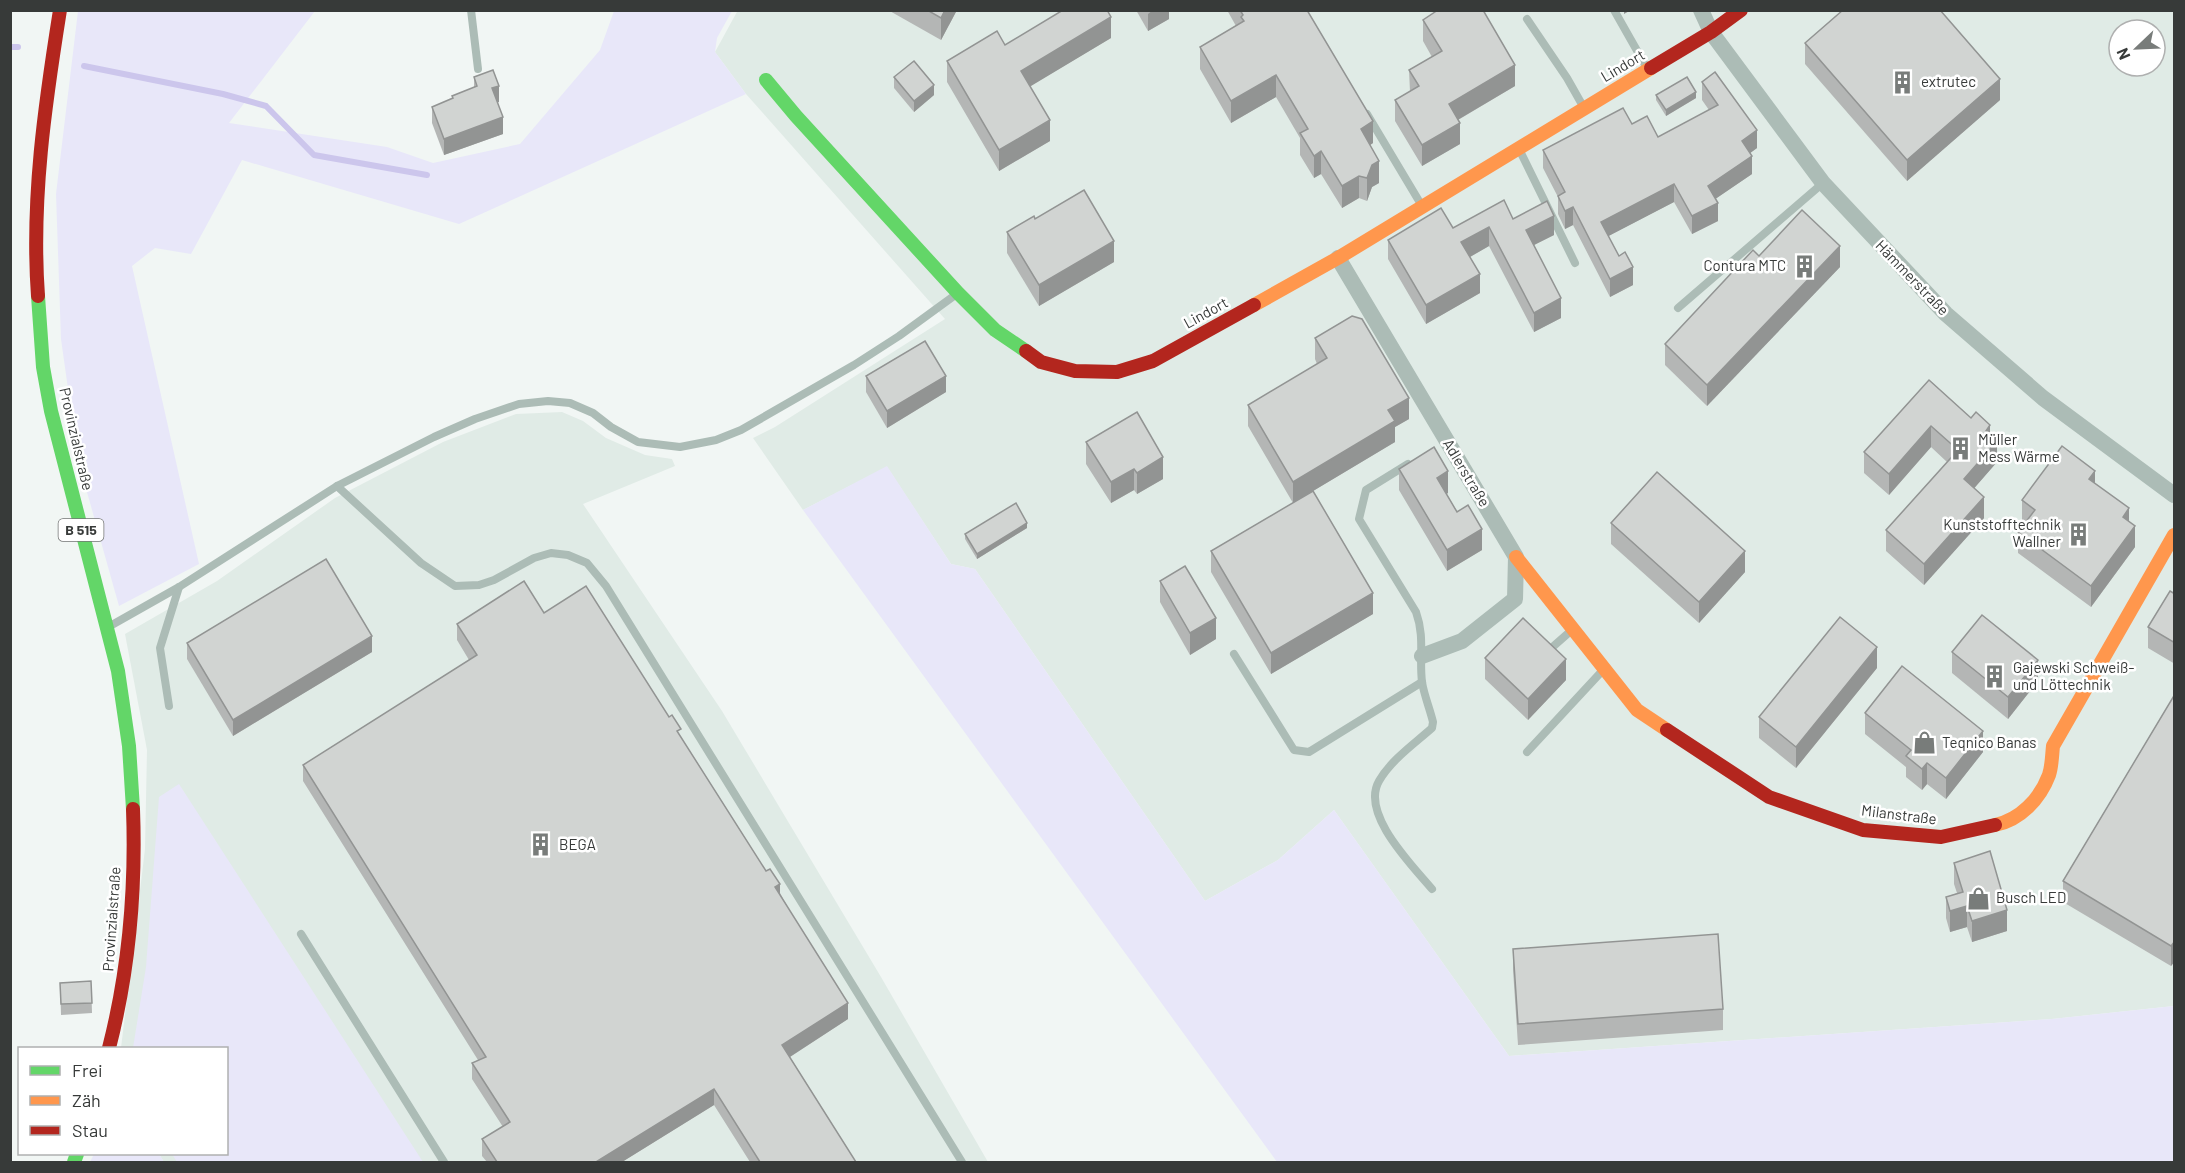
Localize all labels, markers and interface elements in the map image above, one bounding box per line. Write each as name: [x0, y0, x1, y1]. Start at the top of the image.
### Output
north arrow: [2107, 18, 2167, 78]
street label: Lindort: [1597, 45, 1648, 85]
text: N: [2112, 45, 2134, 63]
building icon: extrutec: [1890, 69, 1916, 95]
place label: extrutec: [1921, 72, 1976, 90]
street label: Hämmerstraße: [1872, 236, 1953, 319]
building icon: Contura MTC: [1791, 253, 1817, 279]
place label: Contura MTC: [1703, 256, 1786, 274]
street label: Lindort: [1180, 293, 1231, 332]
street label: Provinzialstraße: [56, 386, 98, 492]
place label: Müller Mess Wärme: [1978, 430, 2060, 465]
street label: Adlerstraße: [1440, 435, 1494, 510]
building icon: Müller Mess Wärme: [1947, 436, 1973, 462]
place label: Kunststofftechnik Wallner: [1943, 515, 2062, 550]
road number: B 515: [58, 519, 104, 541]
building icon: Kunststofftechnik Wallner: [2066, 521, 2092, 547]
place label: Gajewski Schweiß- und Löttechnik: [2013, 658, 2134, 693]
building icon: Gajewski Schweiß- und Löttechnik: [1982, 664, 2008, 690]
shop icon: Teqnico Banas: [1911, 730, 1937, 756]
place label: Teqnico Banas: [1942, 733, 2037, 751]
street label: Milanstraße: [1860, 800, 1938, 828]
building icon: BEGA: [528, 832, 554, 858]
place label: BEGA: [559, 835, 596, 853]
street label: Provinzialstraße: [98, 866, 124, 972]
shop icon: Busch LED: [1965, 885, 1991, 911]
place label: Busch LED: [1996, 888, 2066, 906]
legend: [18, 1047, 228, 1155]
text: Frei: [72, 1059, 103, 1081]
text: Zäh: [72, 1089, 101, 1111]
text: Stau: [72, 1119, 108, 1141]

